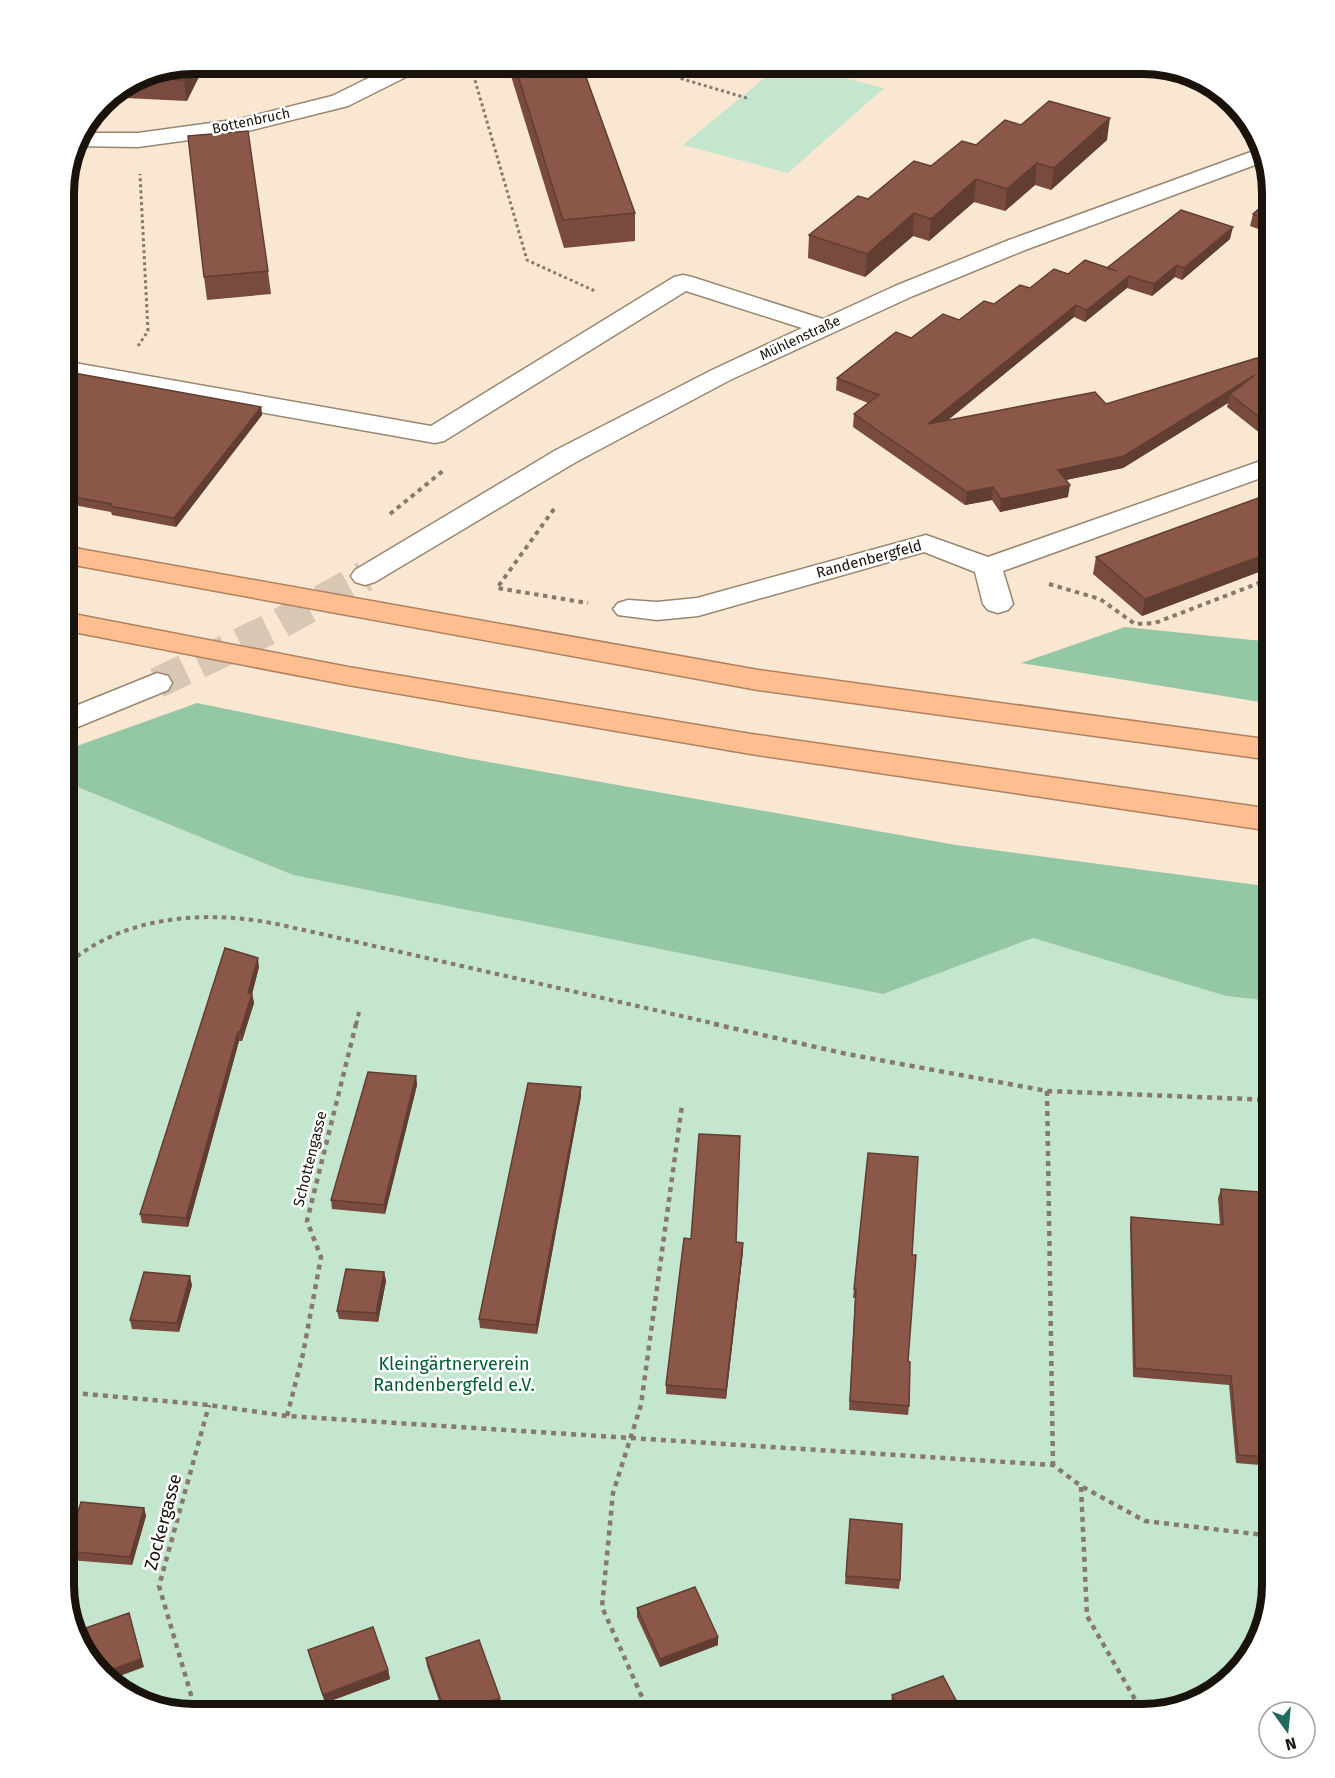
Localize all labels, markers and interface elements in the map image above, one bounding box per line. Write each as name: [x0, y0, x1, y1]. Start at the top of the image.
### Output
street label: Bottenbruch: [211, 104, 291, 138]
street label: Mühlenstraße: [757, 312, 843, 364]
street label: Randenbergfeld: [814, 536, 924, 582]
street label: Schottengasse: [289, 1109, 331, 1209]
park label: Kleingärtnerverein Randenbergfeld e.V.: [373, 1353, 535, 1396]
street label: Zockergasse: [140, 1471, 186, 1573]
north arrow: [1257, 1700, 1317, 1760]
text: N: [1283, 1733, 1298, 1755]

